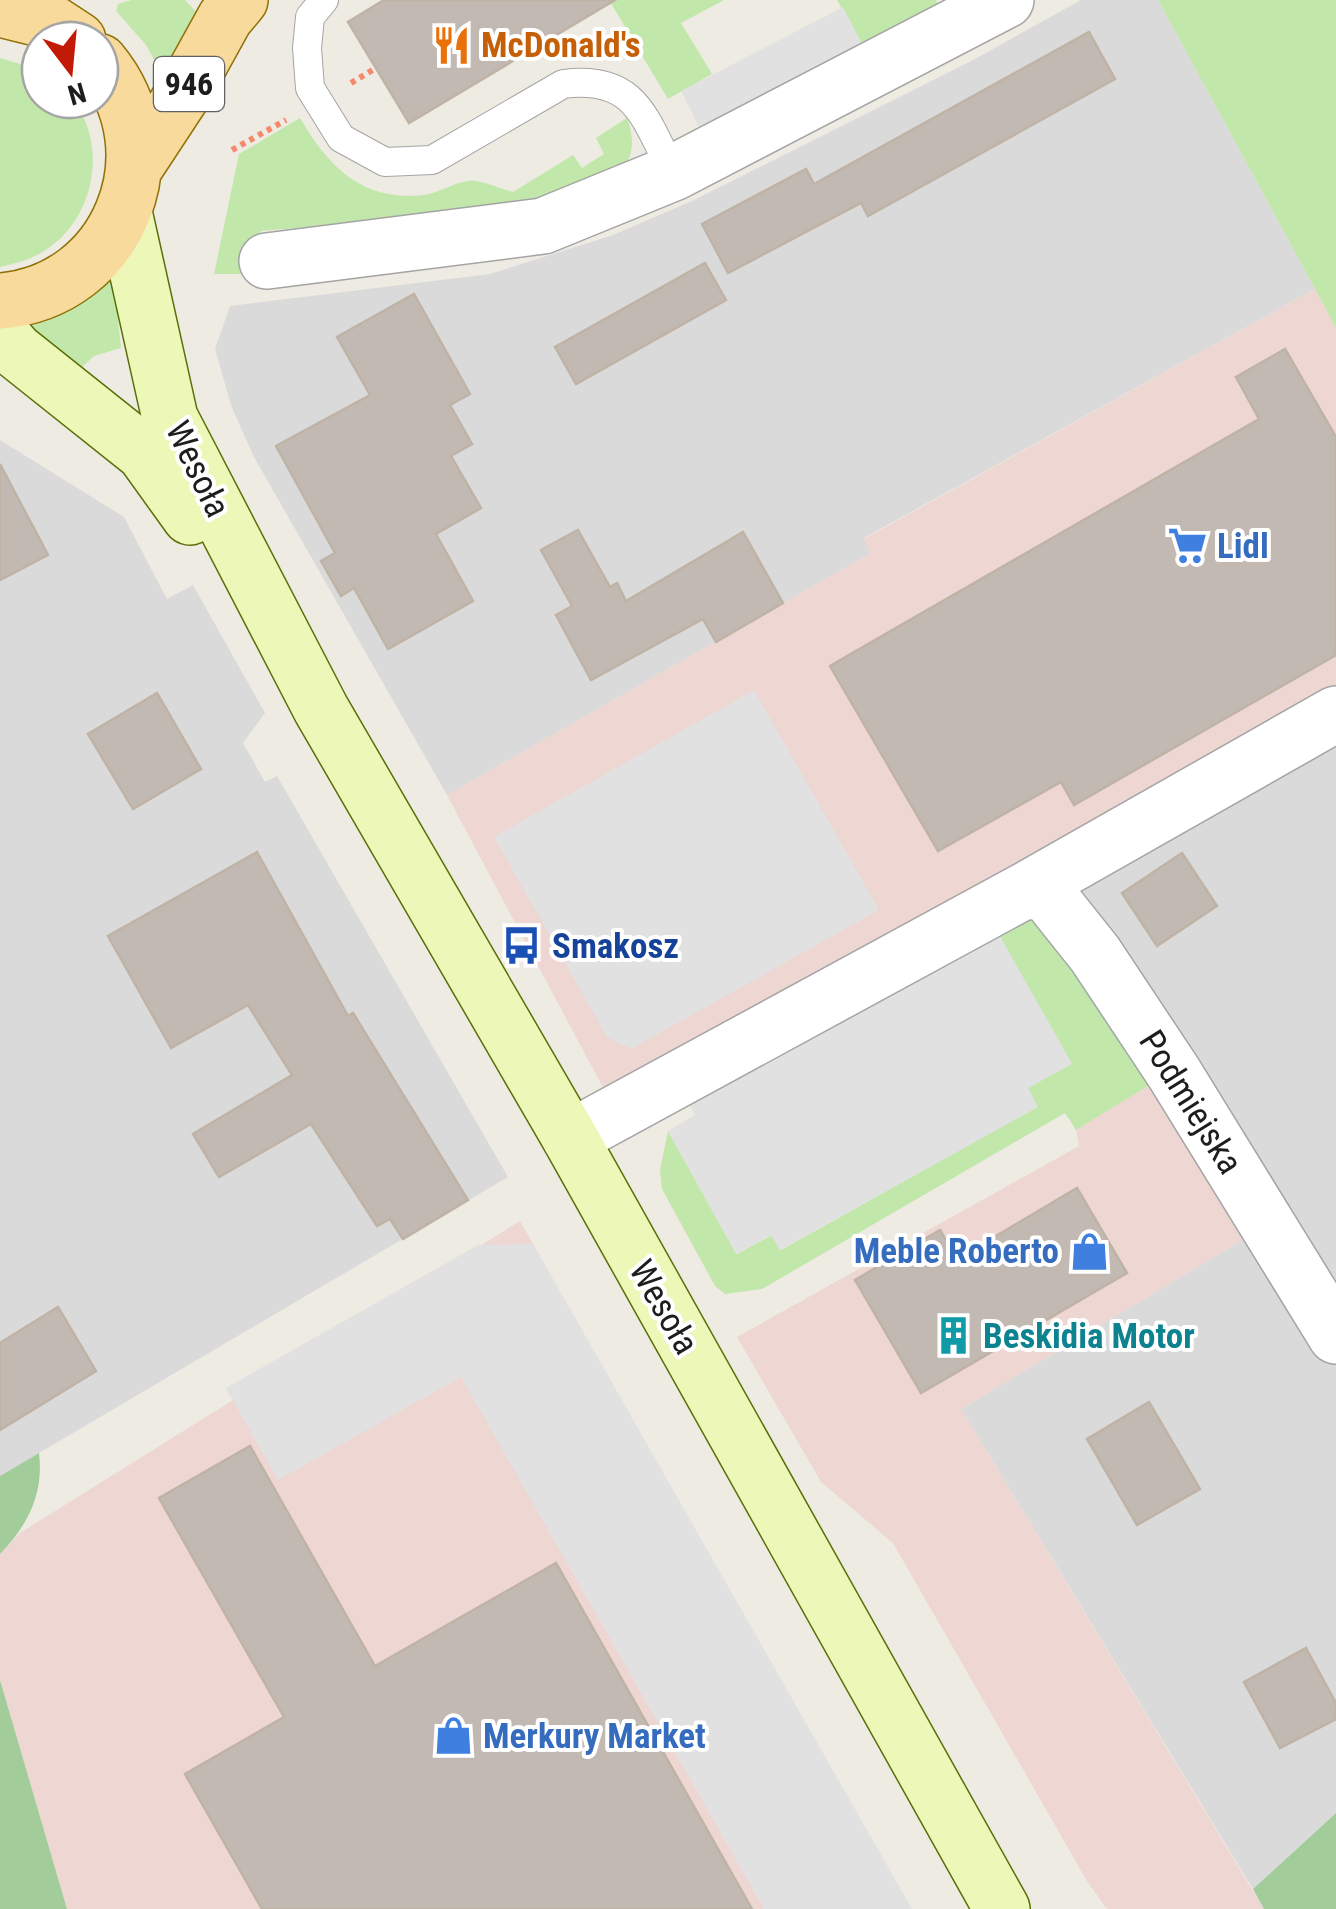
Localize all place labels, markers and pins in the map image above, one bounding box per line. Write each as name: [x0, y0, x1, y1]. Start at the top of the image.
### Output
restaurant icon: McDonald's: [430, 24, 472, 66]
place label: McDonald's: [481, 25, 641, 66]
supermarket icon: Lidl: [1166, 525, 1208, 567]
place label: Lidl: [1217, 526, 1269, 567]
bus stop icon: Smakosz: [501, 925, 543, 967]
place label: Smakosz: [552, 926, 679, 967]
shop icon: Meble Roberto: [1068, 1230, 1110, 1272]
place label: Meble Roberto: [854, 1231, 1059, 1272]
building icon: Beskidia Motor: [932, 1315, 974, 1357]
place label: Beskidia Motor: [983, 1316, 1195, 1357]
shop icon: Merkury Market: [432, 1715, 474, 1757]
place label: Merkury Market: [483, 1716, 706, 1757]

